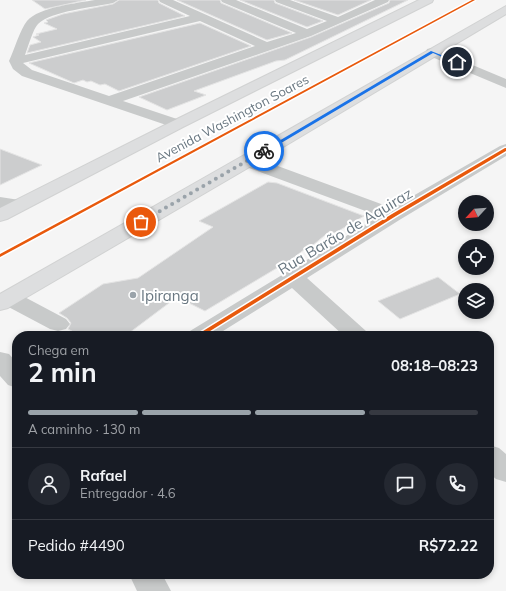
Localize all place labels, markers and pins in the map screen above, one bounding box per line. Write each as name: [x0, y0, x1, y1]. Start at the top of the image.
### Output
pin: [440, 45, 474, 79]
pin: [124, 205, 158, 239]
place label: Ipiranga: [141, 286, 199, 305]
marker: Ipiranga: [128, 290, 138, 300]

